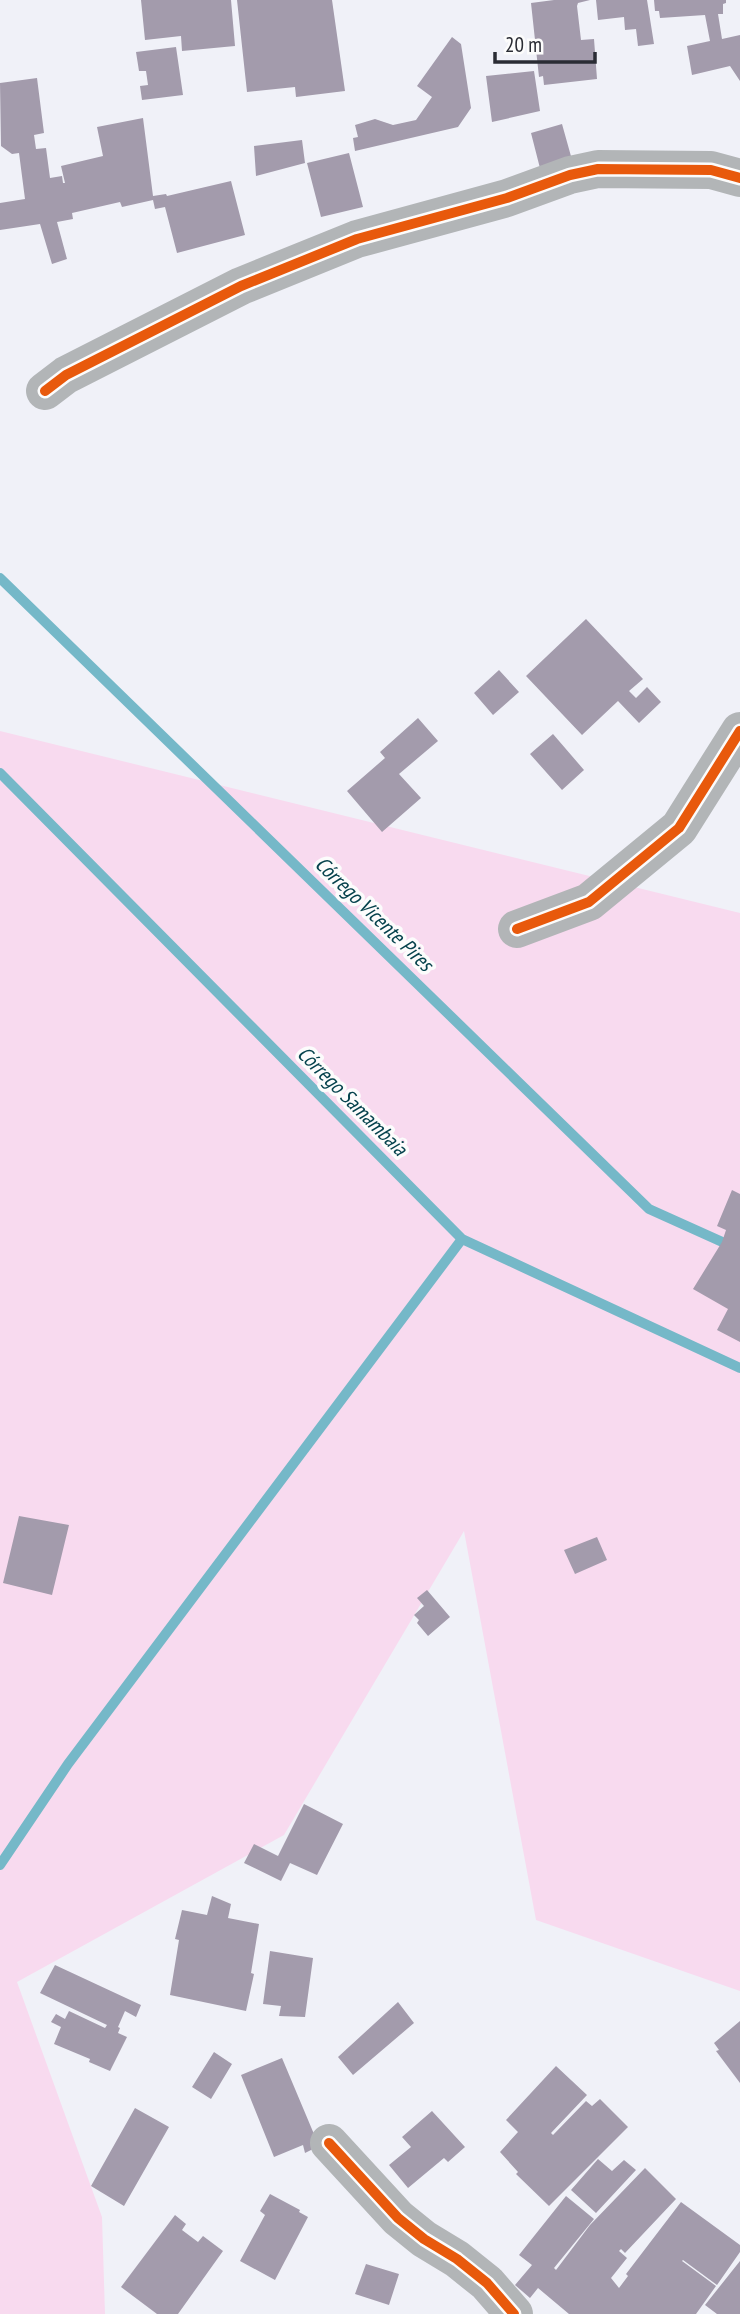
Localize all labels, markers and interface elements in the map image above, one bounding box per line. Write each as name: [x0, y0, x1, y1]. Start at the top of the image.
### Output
scale bar: [495, 21, 595, 65]
text: 20 m: [505, 31, 542, 58]
water label: Córrego Vicente Pires: [310, 851, 440, 978]
water label: Córrego Samambaia: [292, 1040, 414, 1162]

